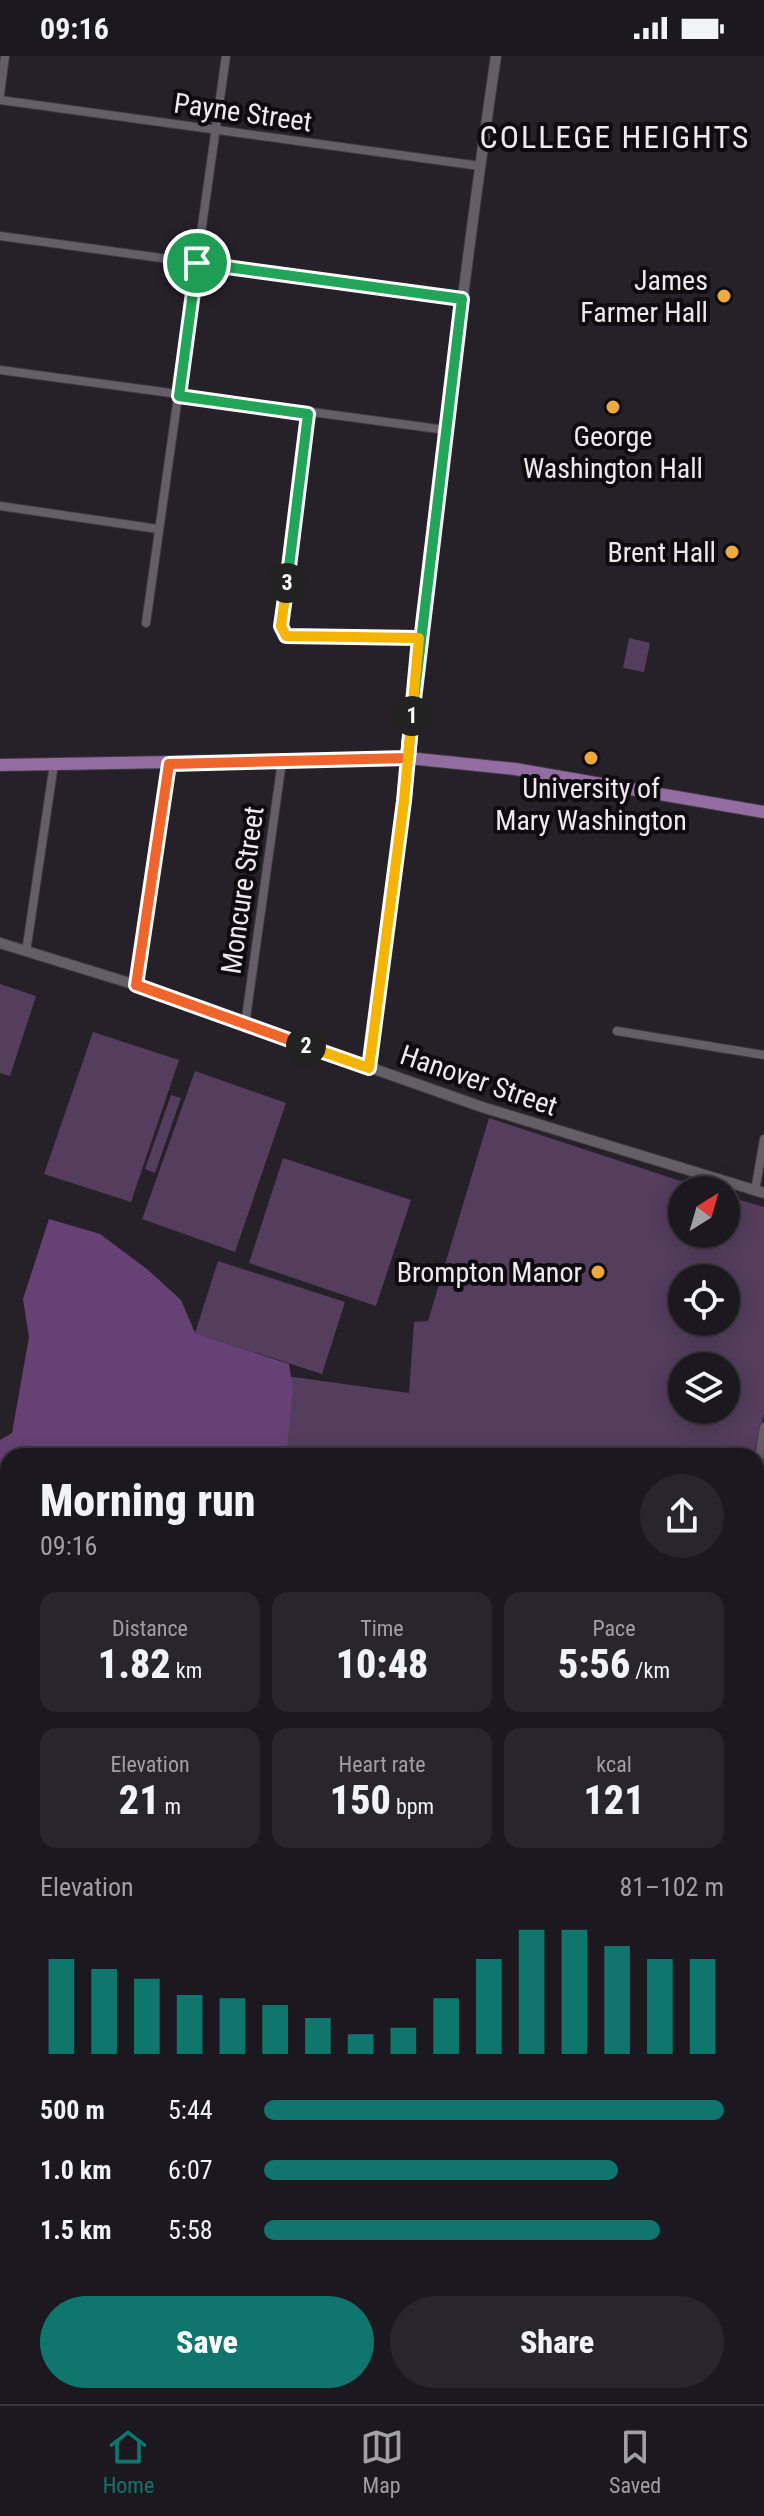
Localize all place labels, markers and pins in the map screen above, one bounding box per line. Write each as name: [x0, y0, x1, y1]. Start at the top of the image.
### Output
pin: [163, 229, 231, 297]
place label: James Farmer Hall: [580, 264, 708, 329]
marker: James Farmer Hall: [715, 287, 733, 305]
marker: George Washington Hall: [604, 398, 622, 416]
place label: George Washington Hall: [523, 420, 703, 485]
place label: Brent Hall: [607, 536, 716, 569]
marker: Brent Hall: [723, 543, 741, 561]
pin: 3: [267, 563, 307, 603]
pin: 1: [392, 696, 432, 736]
marker: University of Mary Washington: [582, 749, 600, 767]
place label: University of Mary Washington: [495, 772, 687, 837]
pin: 2: [286, 1026, 326, 1066]
place label: Brompton Manor: [397, 1256, 582, 1289]
marker: Brompton Manor: [589, 1263, 607, 1281]

